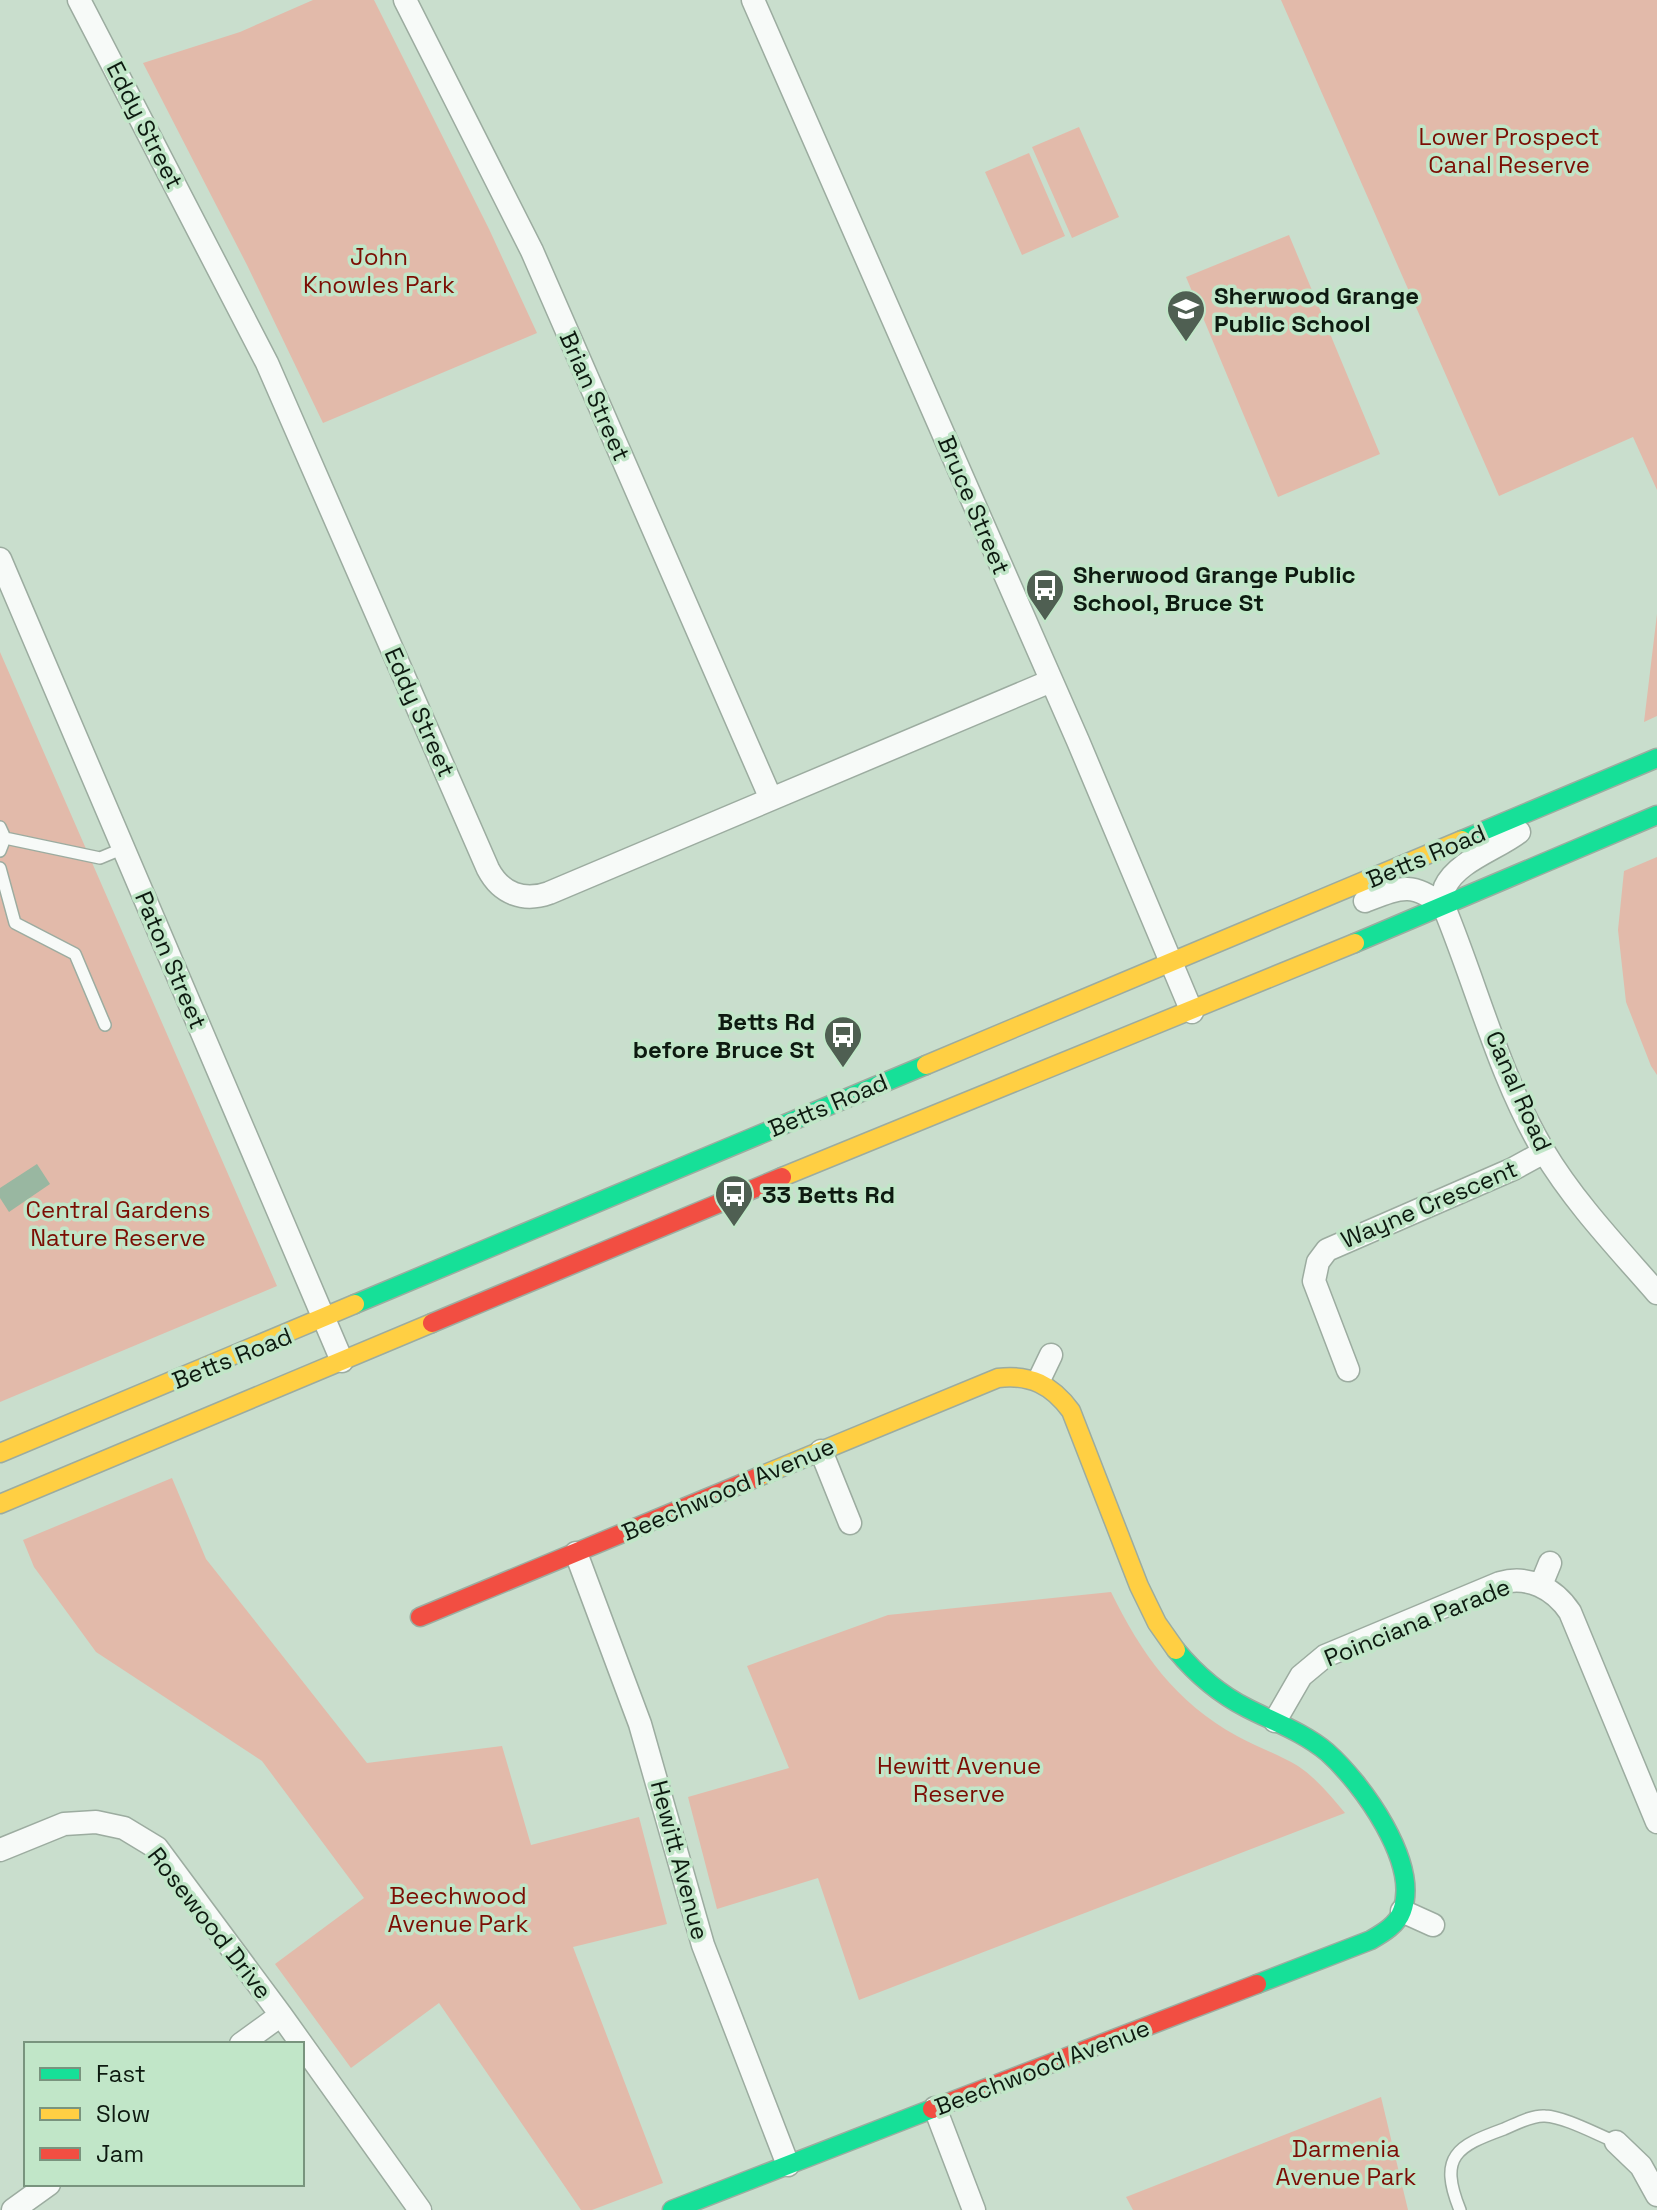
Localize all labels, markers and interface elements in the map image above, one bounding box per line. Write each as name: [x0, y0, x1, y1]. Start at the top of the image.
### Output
street label: Eddy Street: [100, 56, 190, 194]
park label: Lower Prospect Canal Reserve: [1418, 121, 1600, 180]
park label: John Knowles Park: [303, 241, 455, 300]
place label: Sherwood Grange Public School: [1214, 280, 1419, 339]
school or university icon: Sherwood Grange Public School: [1165, 288, 1207, 343]
street label: Brian Street: [553, 326, 637, 466]
street label: Bruce Street: [931, 431, 1017, 579]
place label: Sherwood Grange Public School, Bruce St: [1073, 559, 1356, 618]
bus stop icon: Sherwood Grange Public School, Bruce St: [1024, 567, 1066, 622]
street label: Eddy Street: [378, 642, 462, 782]
street label: Betts Road: [1362, 817, 1490, 895]
street label: Paton Street: [128, 886, 214, 1034]
place label: Betts Rd before Bruce St: [633, 1006, 815, 1065]
bus stop icon: Betts Rd before Bruce St: [822, 1014, 864, 1069]
street label: Canal Road: [1479, 1026, 1559, 1156]
street label: Betts Road: [764, 1066, 892, 1144]
street label: Wayne Crescent: [1336, 1153, 1522, 1255]
bus stop icon: 33 Betts Rd: [713, 1173, 755, 1228]
place label: 33 Betts Rd: [762, 1179, 895, 1210]
park label: Central Gardens Nature Reserve: [26, 1194, 210, 1253]
street label: Betts Road: [168, 1320, 296, 1396]
street label: Beechwood Avenue: [617, 1430, 839, 1548]
street label: Poinciana Parade: [1319, 1571, 1515, 1673]
park label: Hewitt Avenue Reserve: [877, 1750, 1041, 1809]
street label: Hewitt Avenue: [644, 1777, 716, 1943]
street label: Rosewood Drive: [141, 1841, 279, 2005]
park label: Beechwood Avenue Park: [388, 1880, 529, 1939]
street label: Beechwood Avenue: [930, 2012, 1154, 2122]
legend: [24, 2042, 304, 2186]
text: Fast: [96, 2058, 146, 2089]
text: Slow: [96, 2098, 150, 2129]
park label: Darmenia Avenue Park: [1276, 2133, 1417, 2192]
text: Jam: [96, 2138, 144, 2169]

